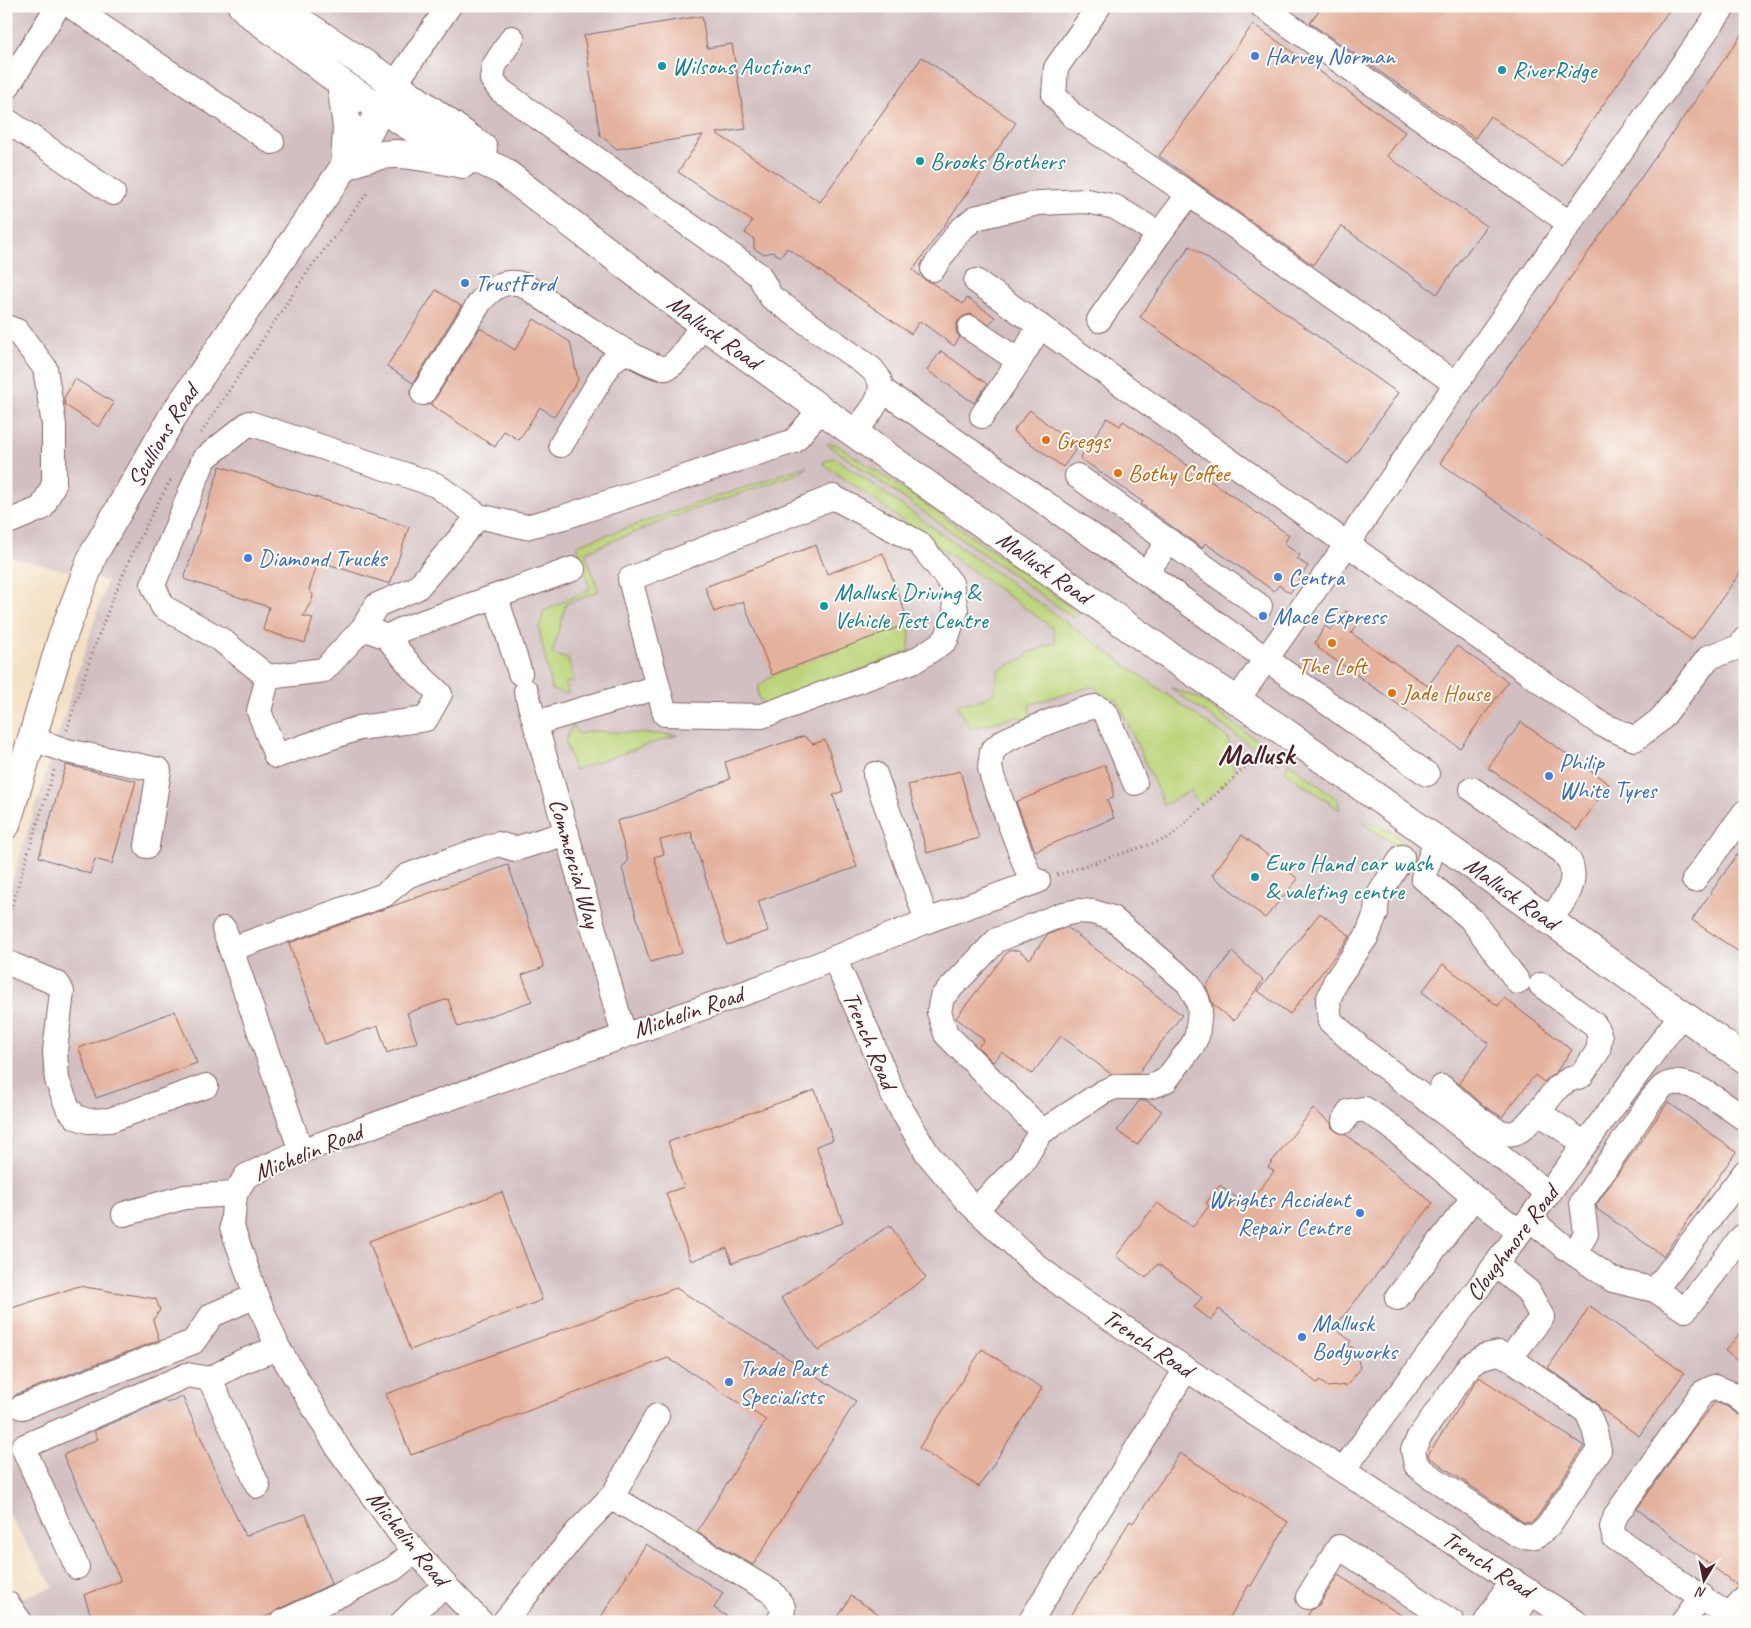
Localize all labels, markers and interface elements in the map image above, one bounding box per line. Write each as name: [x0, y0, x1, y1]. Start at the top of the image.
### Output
place label: Harvey Norman: [1265, 41, 1396, 71]
marker: Harvey Norman: [1249, 50, 1261, 62]
place label: Wilsons Auctions: [672, 51, 811, 81]
place label: RiverRidge: [1512, 55, 1598, 85]
marker: Wilsons Auctions: [656, 60, 668, 72]
marker: RiverRidge: [1496, 64, 1508, 76]
place label: Brooks Brothers: [930, 146, 1066, 176]
marker: Brooks Brothers: [914, 155, 926, 167]
place label: TrustFord: [475, 268, 559, 298]
marker: TrustFord: [459, 277, 471, 289]
street label: Mallusk Road: [661, 288, 770, 379]
street label: Scullions Road: [120, 376, 207, 492]
place label: Greggs: [1056, 425, 1112, 455]
marker: Greggs: [1040, 434, 1052, 446]
place label: Bothy Coffee: [1128, 458, 1232, 488]
marker: Bothy Coffee: [1112, 467, 1124, 479]
street label: Mallusk Road: [991, 524, 1100, 613]
place label: Diamond Trucks: [258, 543, 389, 573]
marker: Diamond Trucks: [242, 552, 254, 564]
place label: Centra: [1288, 562, 1346, 592]
marker: Centra: [1272, 571, 1284, 583]
place label: Mallusk Driving & Vehicle Test Centre: [834, 577, 990, 635]
marker: Mallusk Driving & Vehicle Test Centre: [818, 600, 830, 612]
place label: Mace Express: [1273, 601, 1388, 631]
marker: Mace Express: [1257, 610, 1269, 622]
marker: The Loft: [1326, 637, 1338, 649]
place label: The Loft: [1298, 651, 1368, 681]
place label: Jade House: [1401, 678, 1492, 708]
marker: Jade House: [1386, 687, 1398, 699]
district label: Mallusk: [1218, 736, 1297, 773]
place label: Philip White Tyres: [1559, 747, 1658, 805]
marker: Philip White Tyres: [1543, 770, 1555, 782]
street label: Commercial Way: [542, 795, 608, 933]
place label: Euro Hand car wash & valeting centre: [1265, 848, 1435, 906]
street label: Mallusk Road: [1459, 850, 1567, 939]
marker: Euro Hand car wash & valeting centre: [1249, 871, 1261, 883]
street label: Michelin Road: [629, 978, 750, 1045]
street label: Trench Road: [836, 987, 905, 1096]
street label: Michelin Road: [249, 1115, 370, 1187]
street label: Cloughmore Road: [1459, 1176, 1567, 1307]
place label: Wrights Accident Repair Centre: [1208, 1184, 1352, 1242]
marker: Wrights Accident Repair Centre: [1354, 1207, 1366, 1219]
street label: Trench Road: [1097, 1302, 1202, 1386]
place label: Mallusk Bodyworks: [1312, 1308, 1399, 1366]
marker: Mallusk Bodyworks: [1296, 1331, 1308, 1343]
place label: Trade Part Specialists: [739, 1353, 829, 1411]
marker: Trade Part Specialists: [723, 1376, 735, 1388]
street label: Michelin Road: [360, 1484, 458, 1595]
street label: Trench Road: [1437, 1523, 1542, 1606]
north arrow: [1678, 1556, 1728, 1606]
text: N: [1694, 1583, 1708, 1601]

